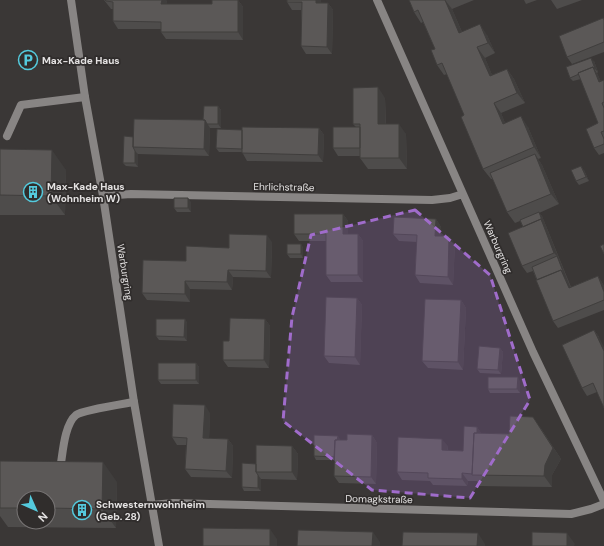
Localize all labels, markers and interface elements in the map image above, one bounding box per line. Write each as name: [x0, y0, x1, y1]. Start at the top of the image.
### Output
parking icon: Max-Kade Haus: [17, 49, 39, 71]
place label: Max-Kade Haus: [42, 54, 120, 67]
place label: Max-Kade Haus (Wohnheim W): [47, 180, 125, 205]
street label: Ehrlichstraße: [253, 180, 315, 194]
building icon: Max-Kade Haus (Wohnheim W): [22, 181, 44, 203]
street label: Warburgring: [480, 218, 516, 276]
street label: Warburgring: [114, 243, 136, 302]
north arrow: [16, 490, 56, 530]
street label: Domagkstraße: [345, 492, 413, 506]
place label: Schwesternwohnheim (Geb. 28): [96, 498, 205, 523]
building icon: Schwesternwohnheim (Geb. 28): [71, 499, 93, 521]
text: N: [35, 509, 51, 525]

